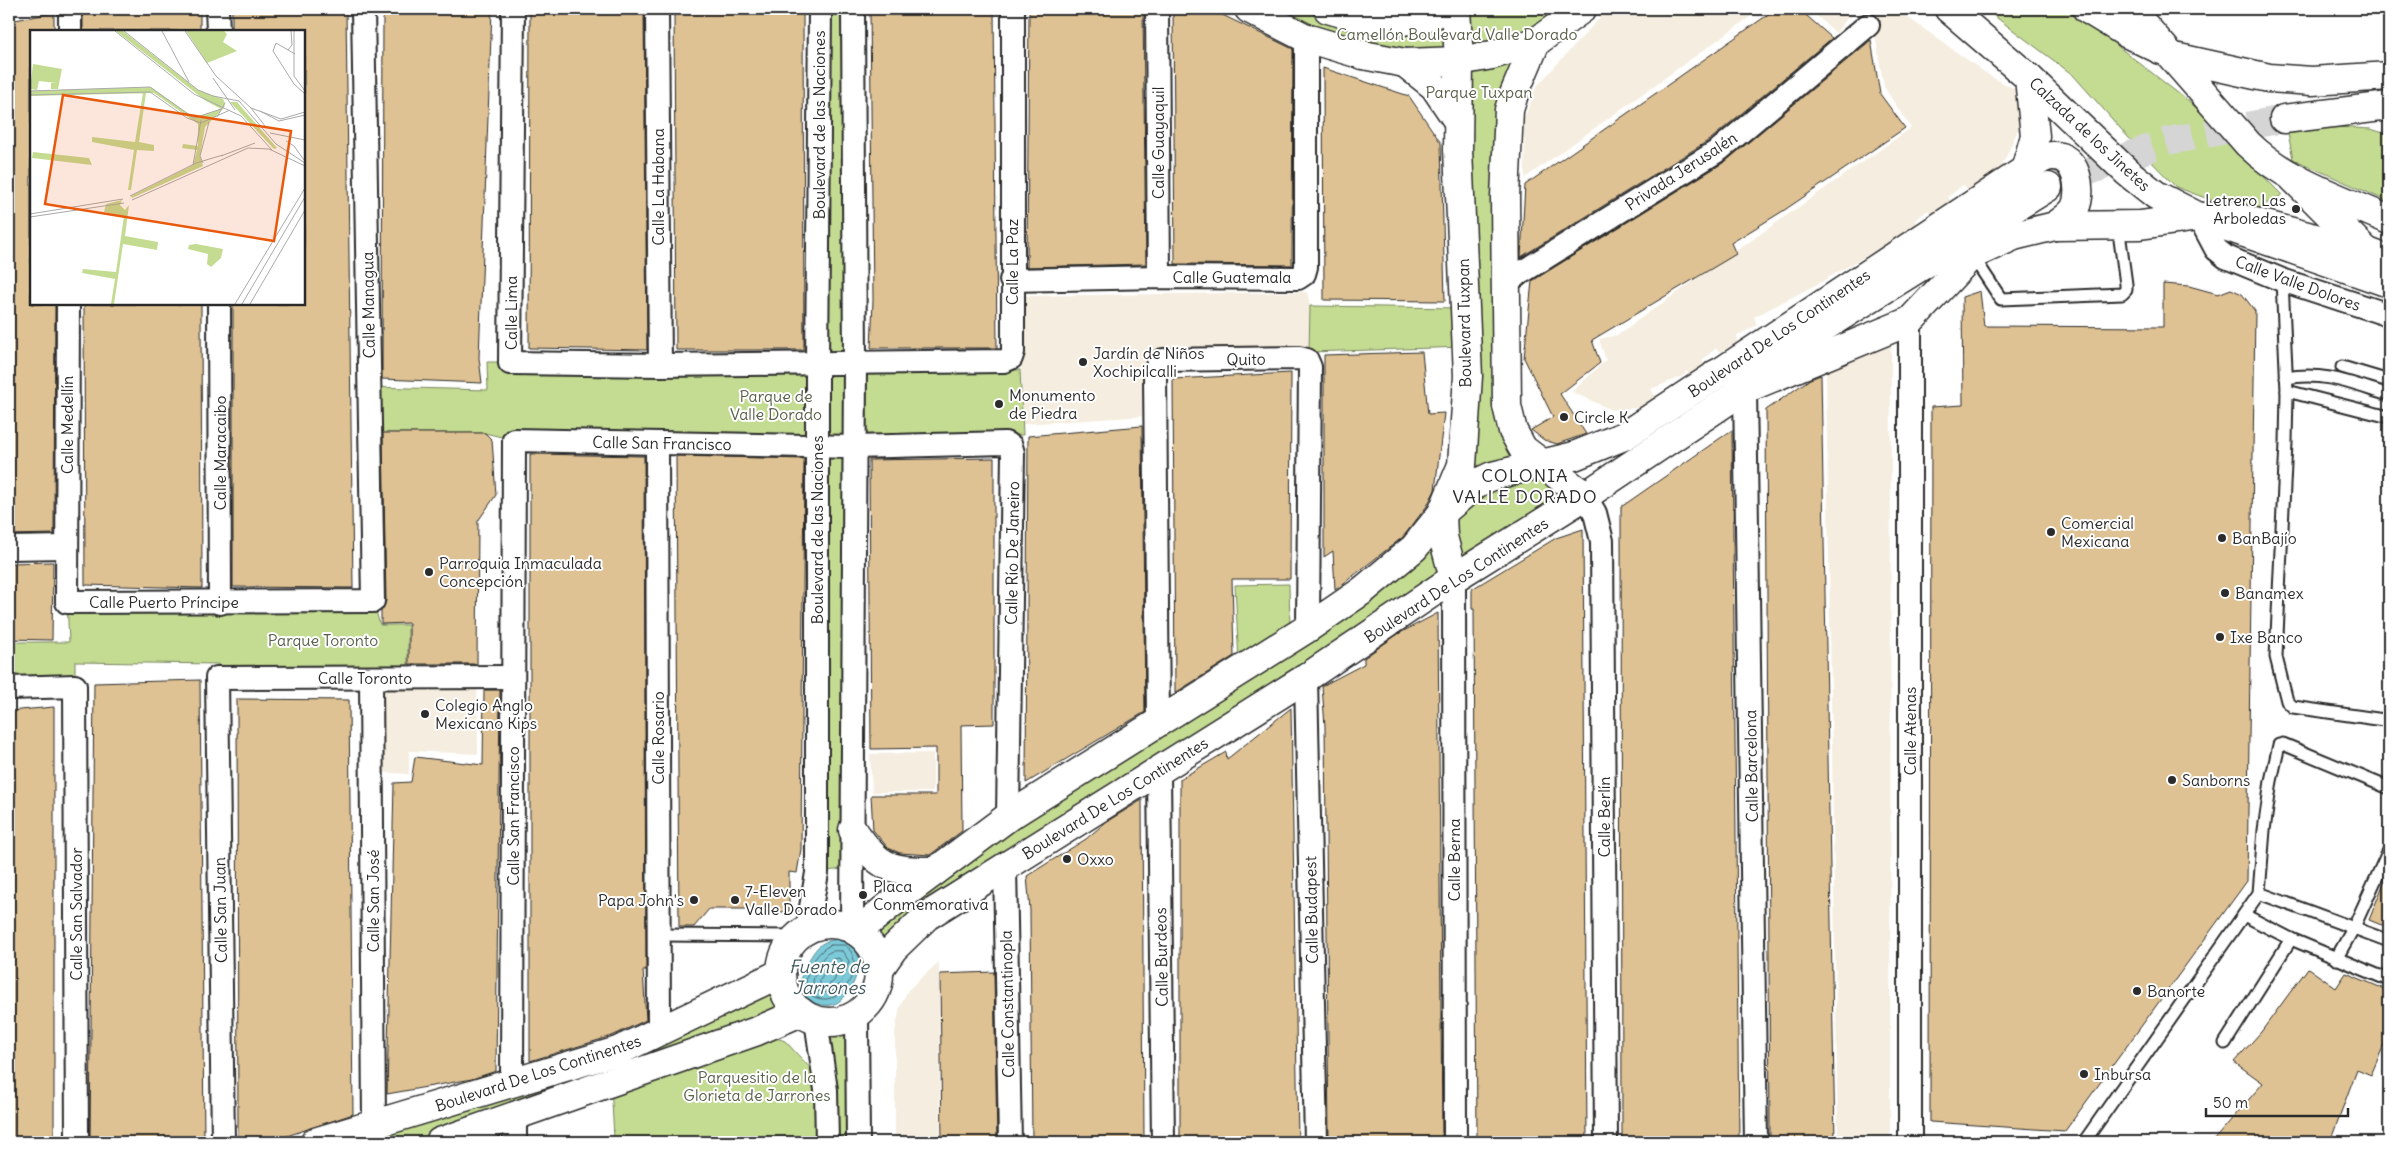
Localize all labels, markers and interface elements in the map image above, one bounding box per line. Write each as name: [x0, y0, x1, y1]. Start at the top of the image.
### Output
park label: Camellón Boulevard Valle Dorado: [1336, 24, 1578, 44]
inset map: [30, 30, 305, 305]
street label: Boulevard de las Naciones: [809, 31, 829, 219]
street label: Calzada de los Jinetes: [2025, 73, 2155, 195]
park label: Parque Tuxpan: [1425, 82, 1533, 102]
street label: Calle Guayaquil: [1148, 87, 1168, 199]
street label: Privada Jerusalén: [1621, 127, 1741, 215]
street label: Calle La Habana: [648, 128, 668, 246]
place label: Letrero Las Arboledas: [2205, 190, 2286, 228]
marker: Letrero Las Arboledas: [2290, 203, 2302, 215]
street label: Calle La Paz: [1002, 218, 1022, 305]
street label: Calle Managua: [357, 251, 379, 359]
street label: Calle Valle Dolores: [2233, 251, 2363, 315]
street label: Boulevard Tuxpan: [1453, 258, 1475, 388]
street label: Boulevard De Los Continentes: [1684, 264, 1874, 402]
street label: Calle Guatemala: [1173, 267, 1291, 287]
street label: Calle Lima: [501, 276, 521, 350]
place label: Jardín de Niños Xochipilcalli: [1093, 343, 1205, 381]
street label: Quito: [1226, 349, 1266, 369]
marker: Jardín de Niños Xochipilcalli: [1077, 356, 1089, 368]
street label: Calle Medellín: [57, 376, 77, 474]
place label: Monumento de Piedra: [1009, 385, 1096, 423]
park label: Parque de Valle Dorado: [730, 386, 822, 424]
street label: Calle Maracaibo: [210, 395, 230, 511]
marker: Monumento de Piedra: [993, 398, 1005, 410]
place label: Circle K: [1574, 407, 1629, 427]
marker: Circle K: [1558, 411, 1570, 423]
street label: Calle San Francisco: [592, 432, 732, 454]
street label: Boulevard de las Naciones: [807, 436, 827, 624]
district label: COLONIA VALLE DORADO: [1452, 464, 1598, 508]
street label: Calle Río De Janeiro: [1001, 481, 1023, 625]
street label: Boulevard De Los Continentes: [1360, 513, 1552, 647]
place label: Comercial Mexicana: [2061, 513, 2134, 551]
marker: Comercial Mexicana: [2045, 526, 2057, 538]
place label: BanBajío: [2232, 528, 2297, 548]
marker: BanBajío: [2216, 532, 2228, 544]
place label: Parroquia Inmaculada Concepción: [439, 553, 602, 591]
marker: Parroquia Inmaculada Concepción: [423, 566, 435, 578]
place label: Banamex: [2235, 583, 2304, 603]
marker: Banamex: [2219, 587, 2231, 599]
street label: Calle Puerto Príncipe: [89, 592, 239, 612]
place label: Ixe Banco: [2230, 627, 2303, 647]
park label: Parque Toronto: [268, 630, 378, 650]
marker: Ixe Banco: [2214, 631, 2226, 643]
street label: Calle Toronto: [318, 668, 412, 688]
street label: Calle Atenas: [1900, 687, 1920, 775]
street label: Calle Rosario: [648, 691, 668, 785]
place label: Colegio Anglo Mexicano Kips: [435, 695, 537, 733]
marker: Colegio Anglo Mexicano Kips: [419, 708, 431, 720]
street label: Calle Barcelona: [1740, 710, 1762, 822]
street label: Boulevard De Los Continentes: [1018, 732, 1212, 864]
street label: Calle San Francisco: [503, 746, 523, 886]
place label: Sanborns: [2182, 770, 2250, 790]
marker: Sanborns: [2166, 774, 2178, 786]
street label: Calle Berlín: [1594, 776, 1614, 858]
street label: Calle Berna: [1444, 818, 1464, 902]
street label: Calle San Salvador: [66, 847, 86, 981]
street label: Calle San José: [363, 849, 383, 953]
place label: Oxxo: [1077, 849, 1114, 869]
marker: Oxxo: [1061, 853, 1073, 865]
street label: Calle Budapest: [1300, 855, 1322, 964]
street label: Calle San Juan: [209, 857, 231, 963]
place label: Placa Conmemorativa: [873, 876, 989, 914]
place label: 7-Eleven Valle Dorado: [745, 881, 837, 919]
marker: Placa Conmemorativa: [857, 889, 869, 901]
place label: Papa John's: [598, 890, 684, 910]
marker: Papa John's: [688, 894, 700, 906]
marker: 7-Eleven Valle Dorado: [729, 894, 741, 906]
street label: Calle Burdeos: [1150, 907, 1172, 1007]
street label: Calle Constantinopla: [996, 930, 1018, 1078]
water label: Fuente de Jarrones: [789, 955, 870, 999]
place label: Banorte: [2147, 981, 2205, 1001]
marker: Banorte: [2131, 985, 2143, 997]
street label: Boulevard De Los Continentes: [432, 1030, 644, 1116]
place label: Inbursa: [2094, 1064, 2151, 1084]
park label: Parquesitio de la Glorieta de Jarrones: [683, 1067, 831, 1105]
marker: Inbursa: [2078, 1068, 2090, 1080]
scale bar: [2206, 1086, 2348, 1118]
text: 50 m: [2213, 1093, 2248, 1112]

